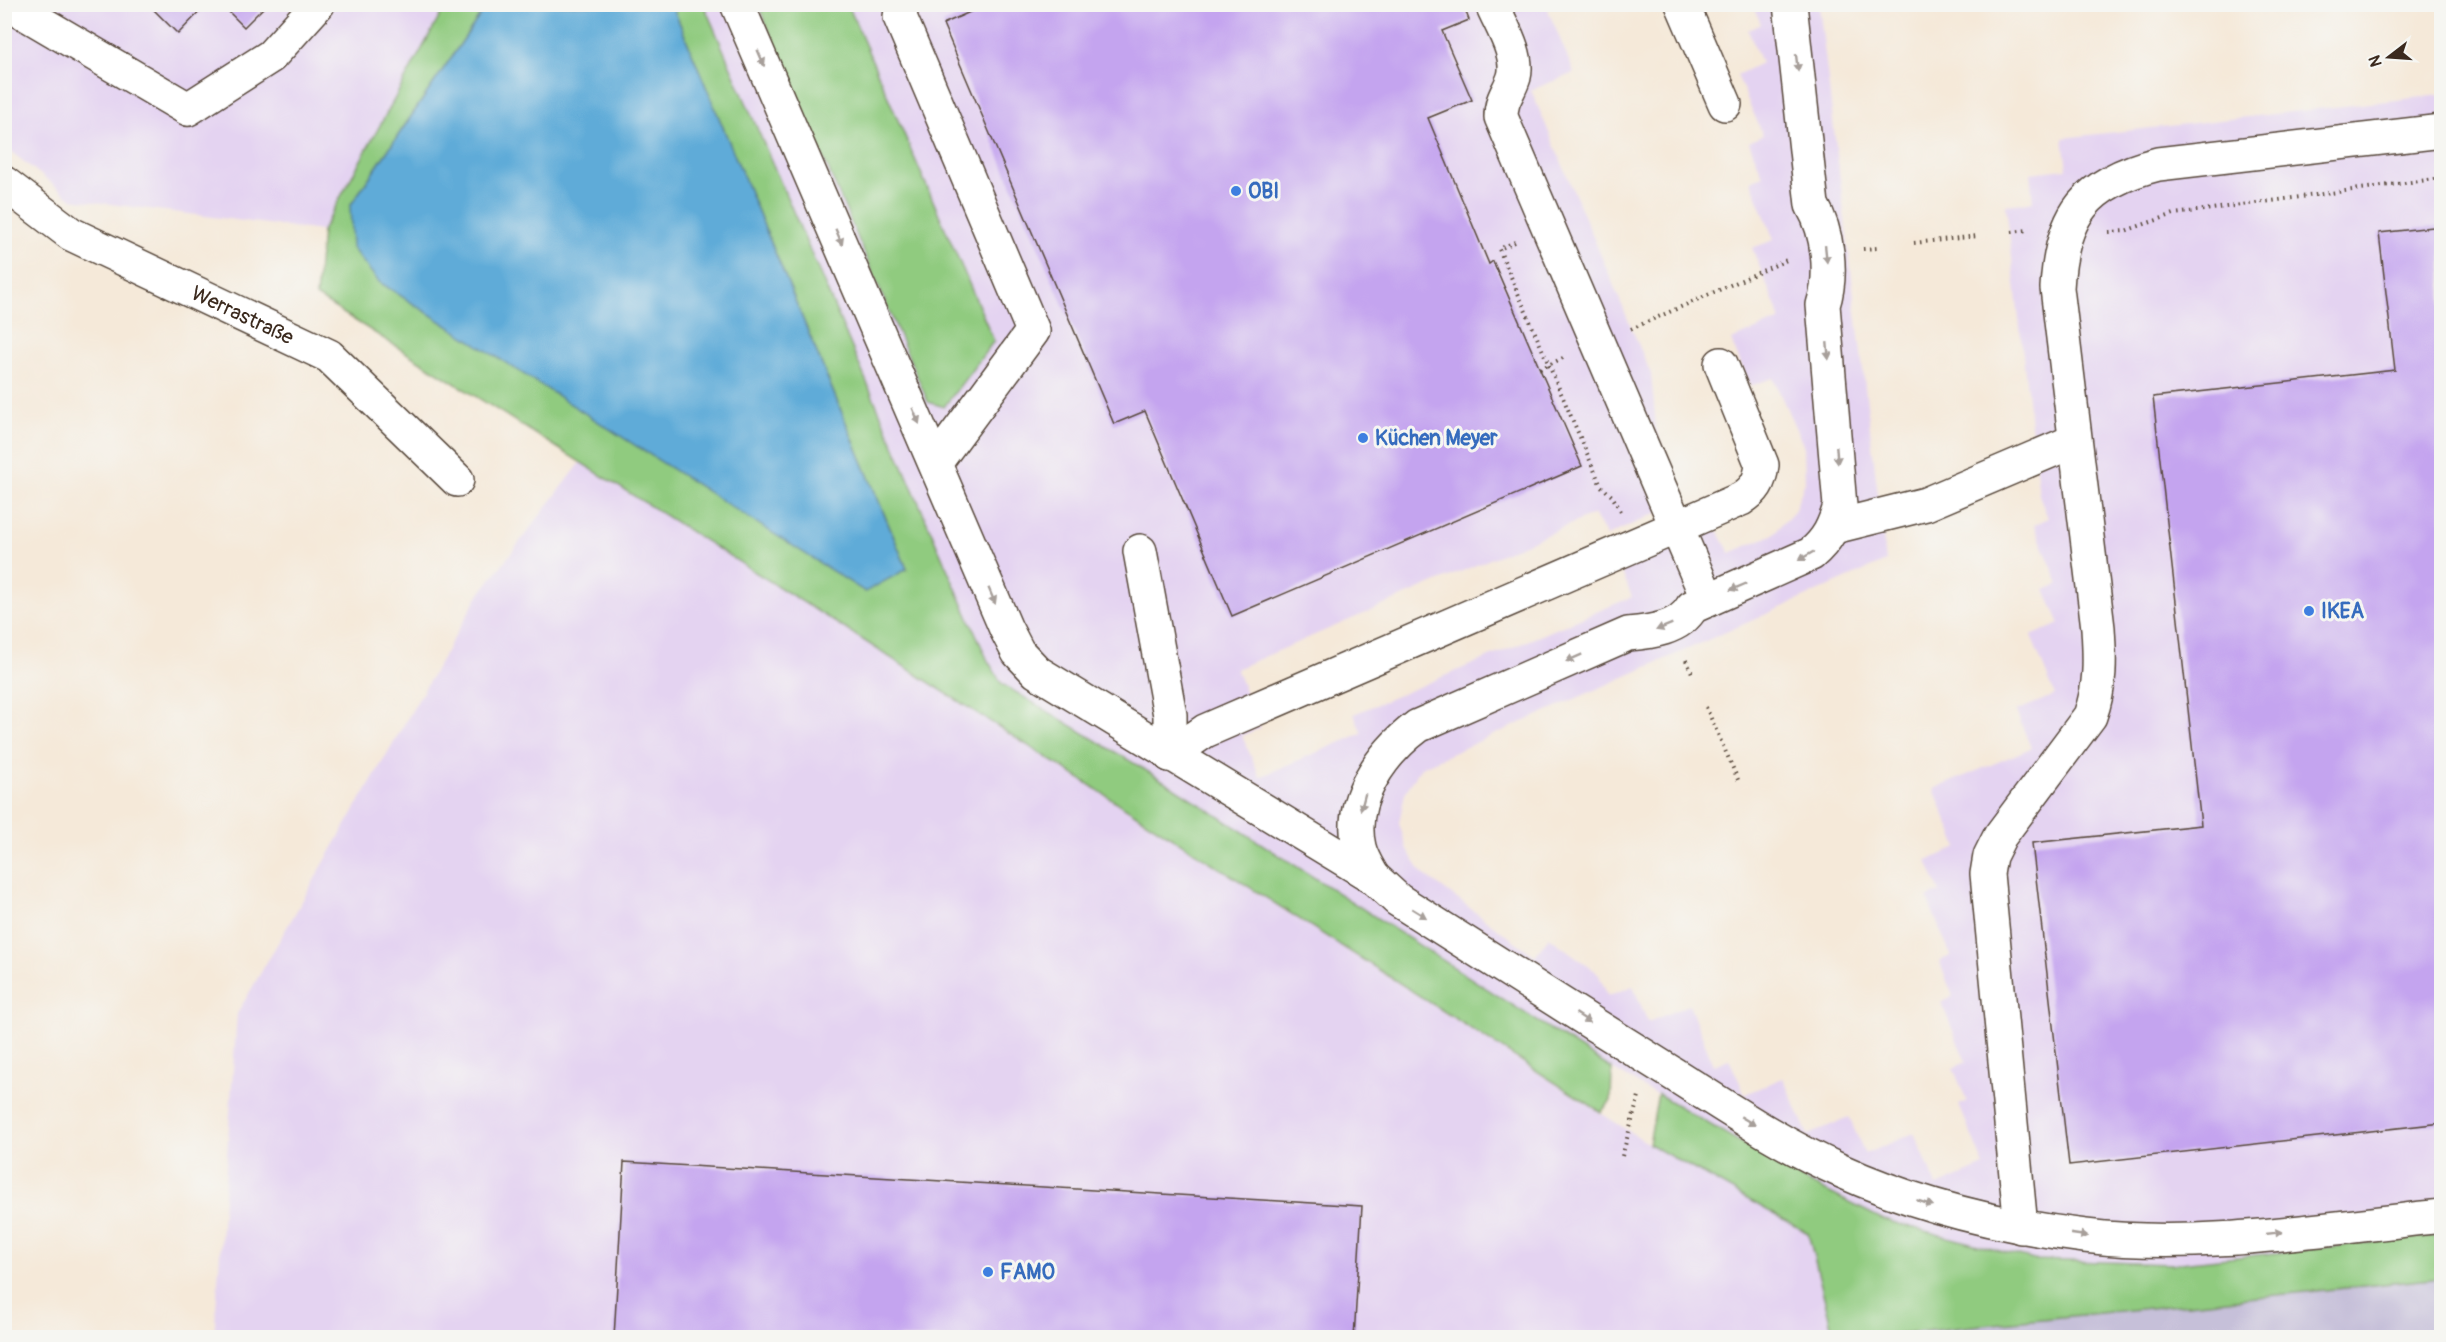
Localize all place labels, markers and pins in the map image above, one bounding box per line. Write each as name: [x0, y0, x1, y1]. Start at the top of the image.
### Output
place label: OBI: [1248, 178, 1279, 205]
marker: OBI: [1229, 184, 1243, 198]
place label: Küchen Meyer: [1375, 425, 1498, 452]
marker: Küchen Meyer: [1356, 431, 1370, 445]
place label: IKEA: [2321, 598, 2365, 625]
marker: IKEA: [2302, 604, 2316, 618]
place label: FAMO: [1000, 1259, 1055, 1286]
marker: FAMO: [981, 1265, 995, 1279]

